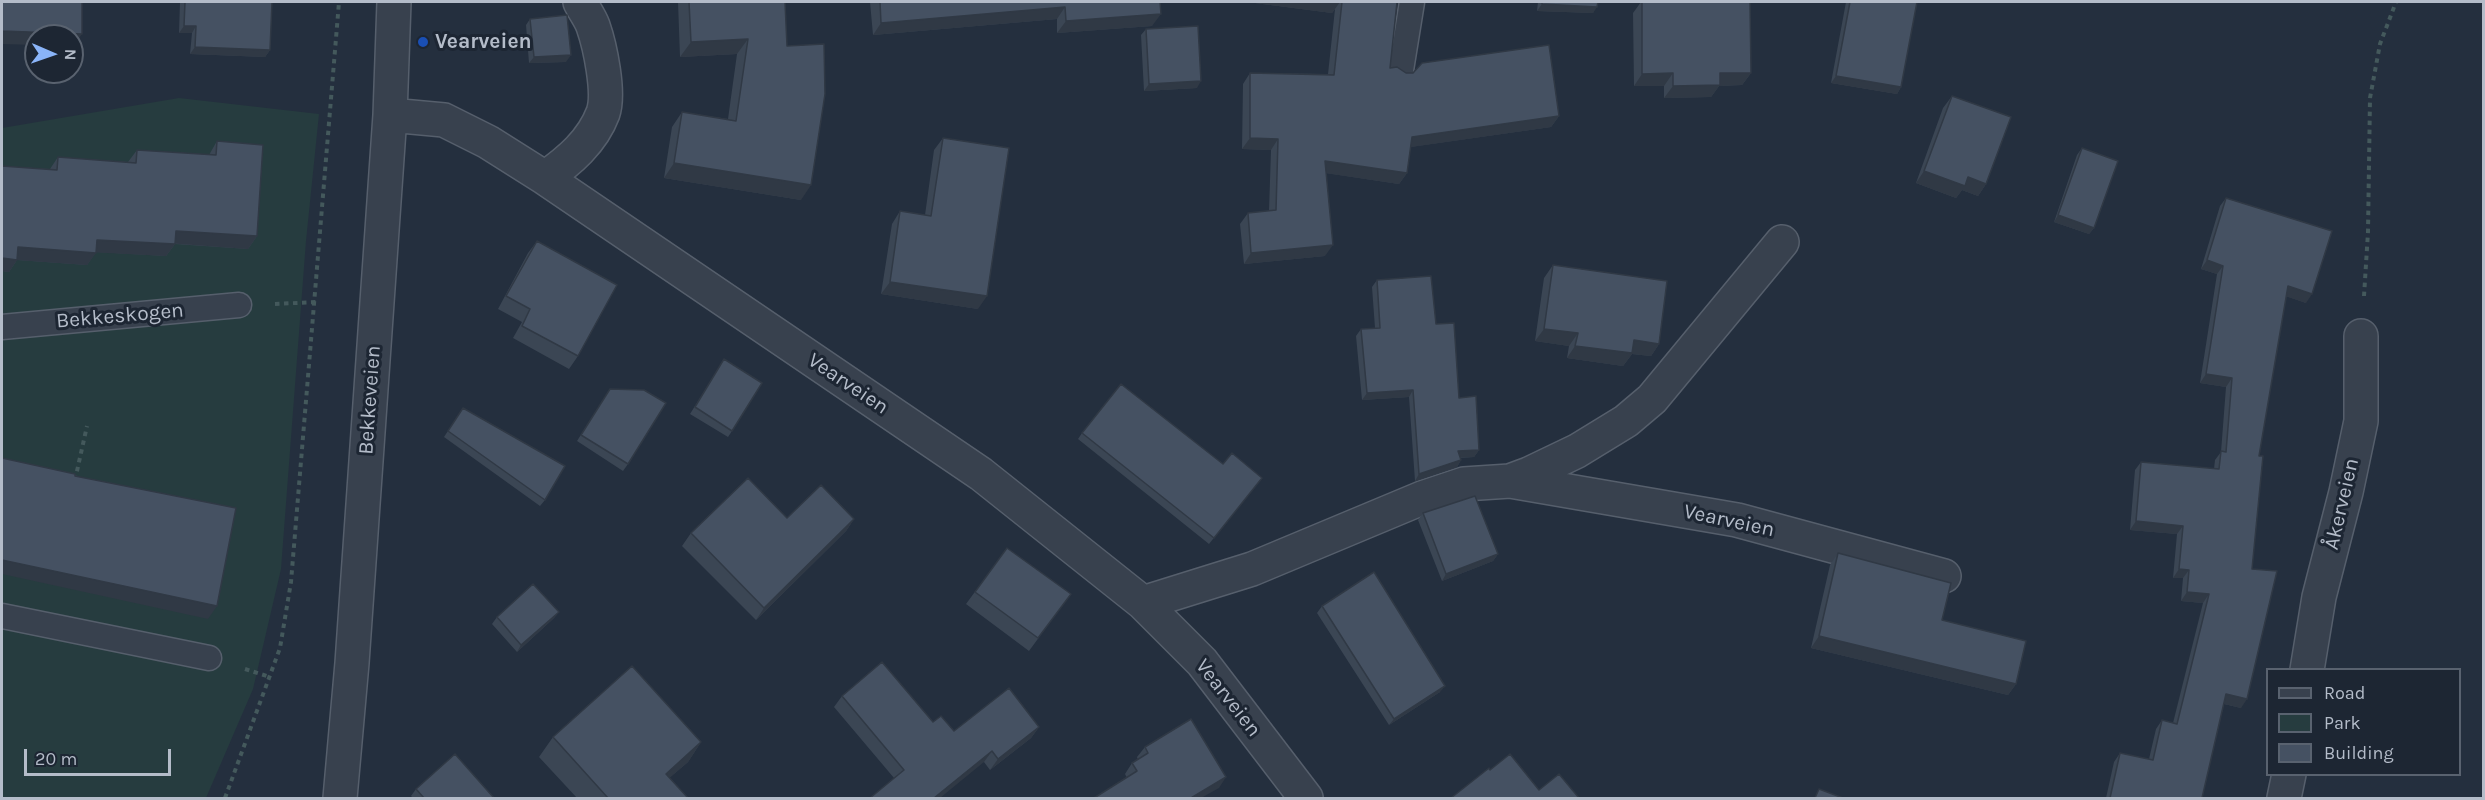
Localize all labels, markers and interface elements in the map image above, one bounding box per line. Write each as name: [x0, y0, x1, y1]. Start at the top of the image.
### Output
north arrow: [24, 24, 84, 84]
place label: Vearveien: [435, 29, 532, 55]
marker: Vearveien: [416, 35, 430, 49]
text: N: [61, 48, 80, 61]
street label: Bekkeskogen: [55, 298, 185, 334]
street label: Bekkeveien: [354, 345, 386, 455]
street label: Vearveien: [803, 348, 893, 420]
street label: Åkerveien: [2319, 456, 2365, 552]
street label: Vearveien: [1681, 499, 1777, 543]
street label: Vearveien: [1190, 654, 1266, 742]
legend: [2266, 668, 2461, 776]
text: Road: [2324, 682, 2365, 704]
text: Park: [2324, 712, 2361, 734]
scale bar: [27, 737, 174, 775]
text: Building: [2324, 742, 2394, 764]
text: 20 m: [35, 748, 77, 770]

